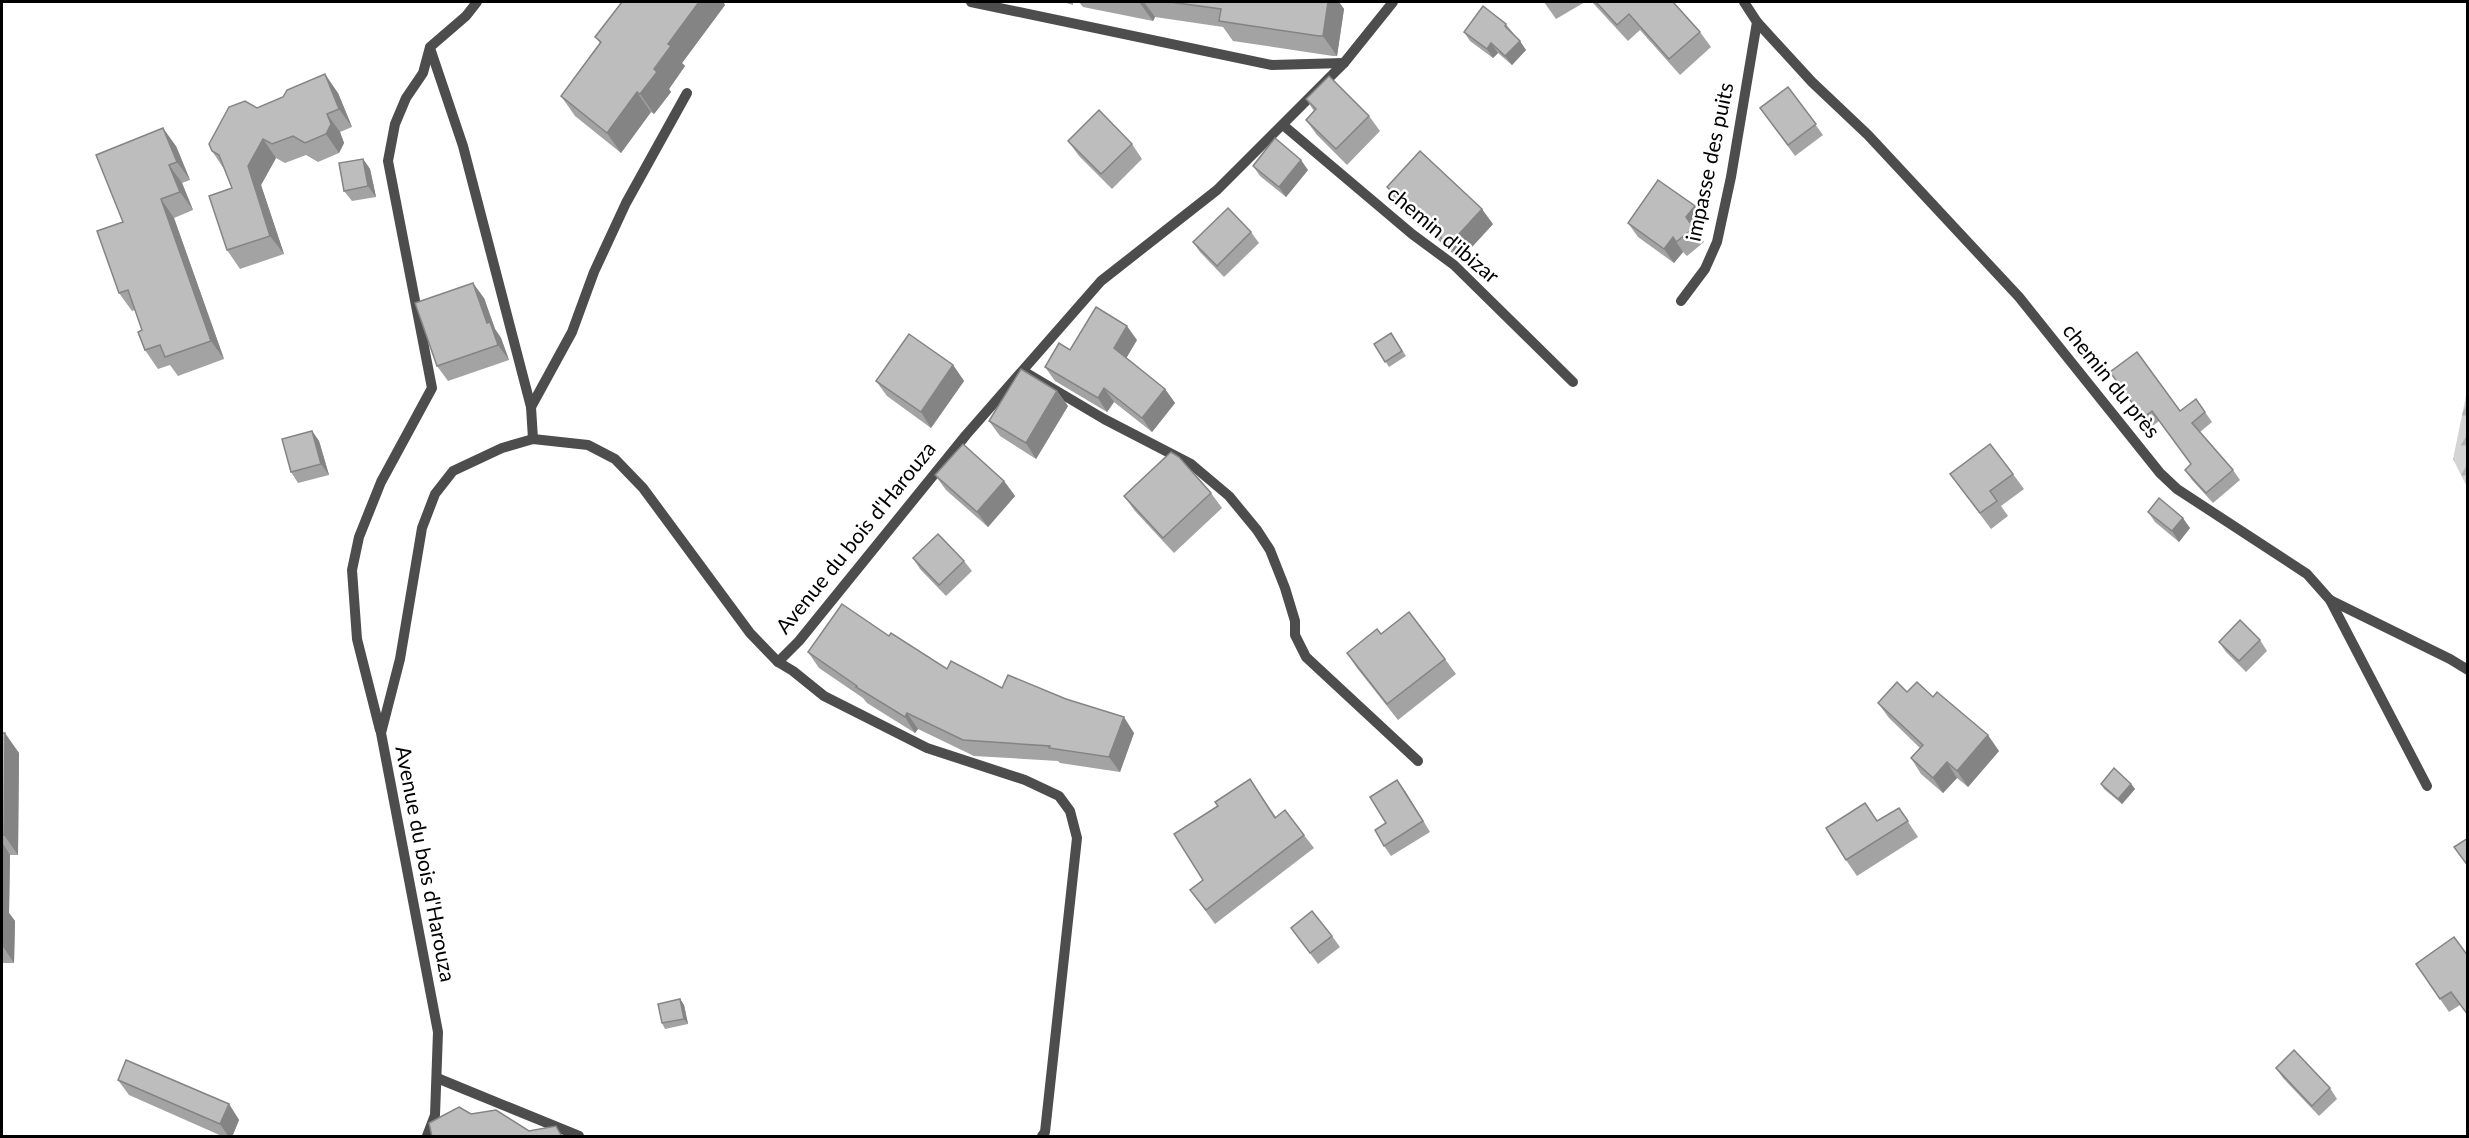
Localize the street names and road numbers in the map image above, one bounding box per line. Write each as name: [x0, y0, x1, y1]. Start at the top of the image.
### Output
street label: impasse des puits: [1680, 80, 1738, 243]
street label: chemin d'ibizar: [1383, 180, 1505, 288]
street label: chemin du près: [2058, 318, 2166, 442]
street label: Avenue du bois d'Harouza: [770, 436, 940, 638]
street label: Avenue du bois d'Harouza: [391, 744, 462, 984]

